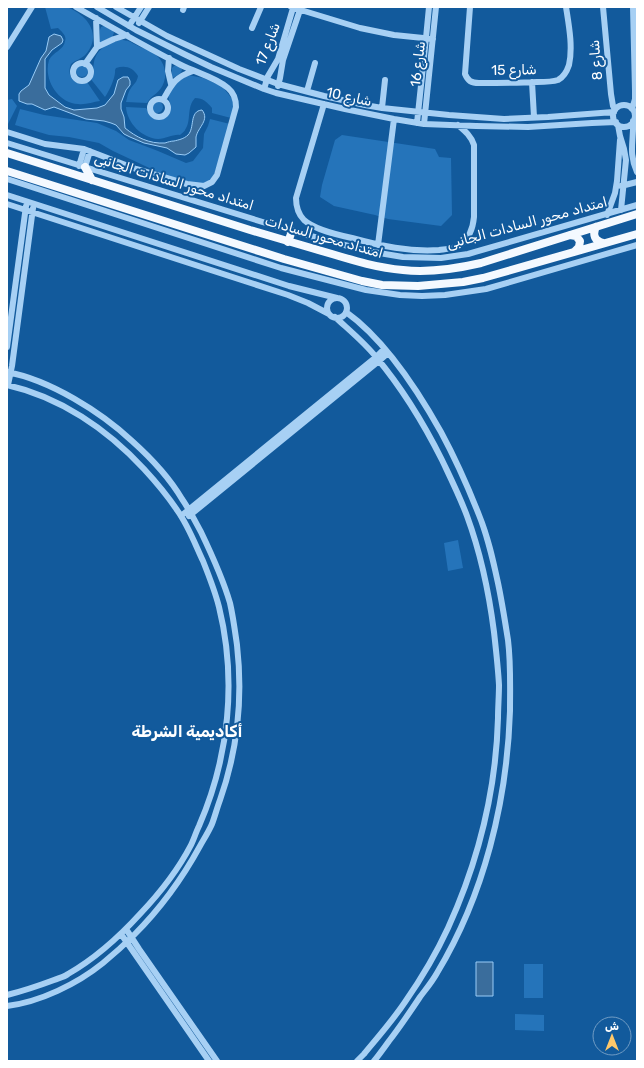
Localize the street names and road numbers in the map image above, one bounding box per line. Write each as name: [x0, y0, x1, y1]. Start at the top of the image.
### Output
street label: شارع 17: [252, 20, 286, 69]
street label: شارع 8: [586, 39, 608, 81]
street label: شارع 16: [407, 40, 431, 88]
street label: شارع 15: [491, 61, 537, 81]
street label: شارع 10: [324, 84, 373, 112]
street label: امتداد محور السادات الجانبى: [92, 150, 256, 214]
street label: امتداد محور السادات الجانبى: [445, 193, 609, 253]
street label: امتداد محور السادات: [263, 212, 385, 262]

